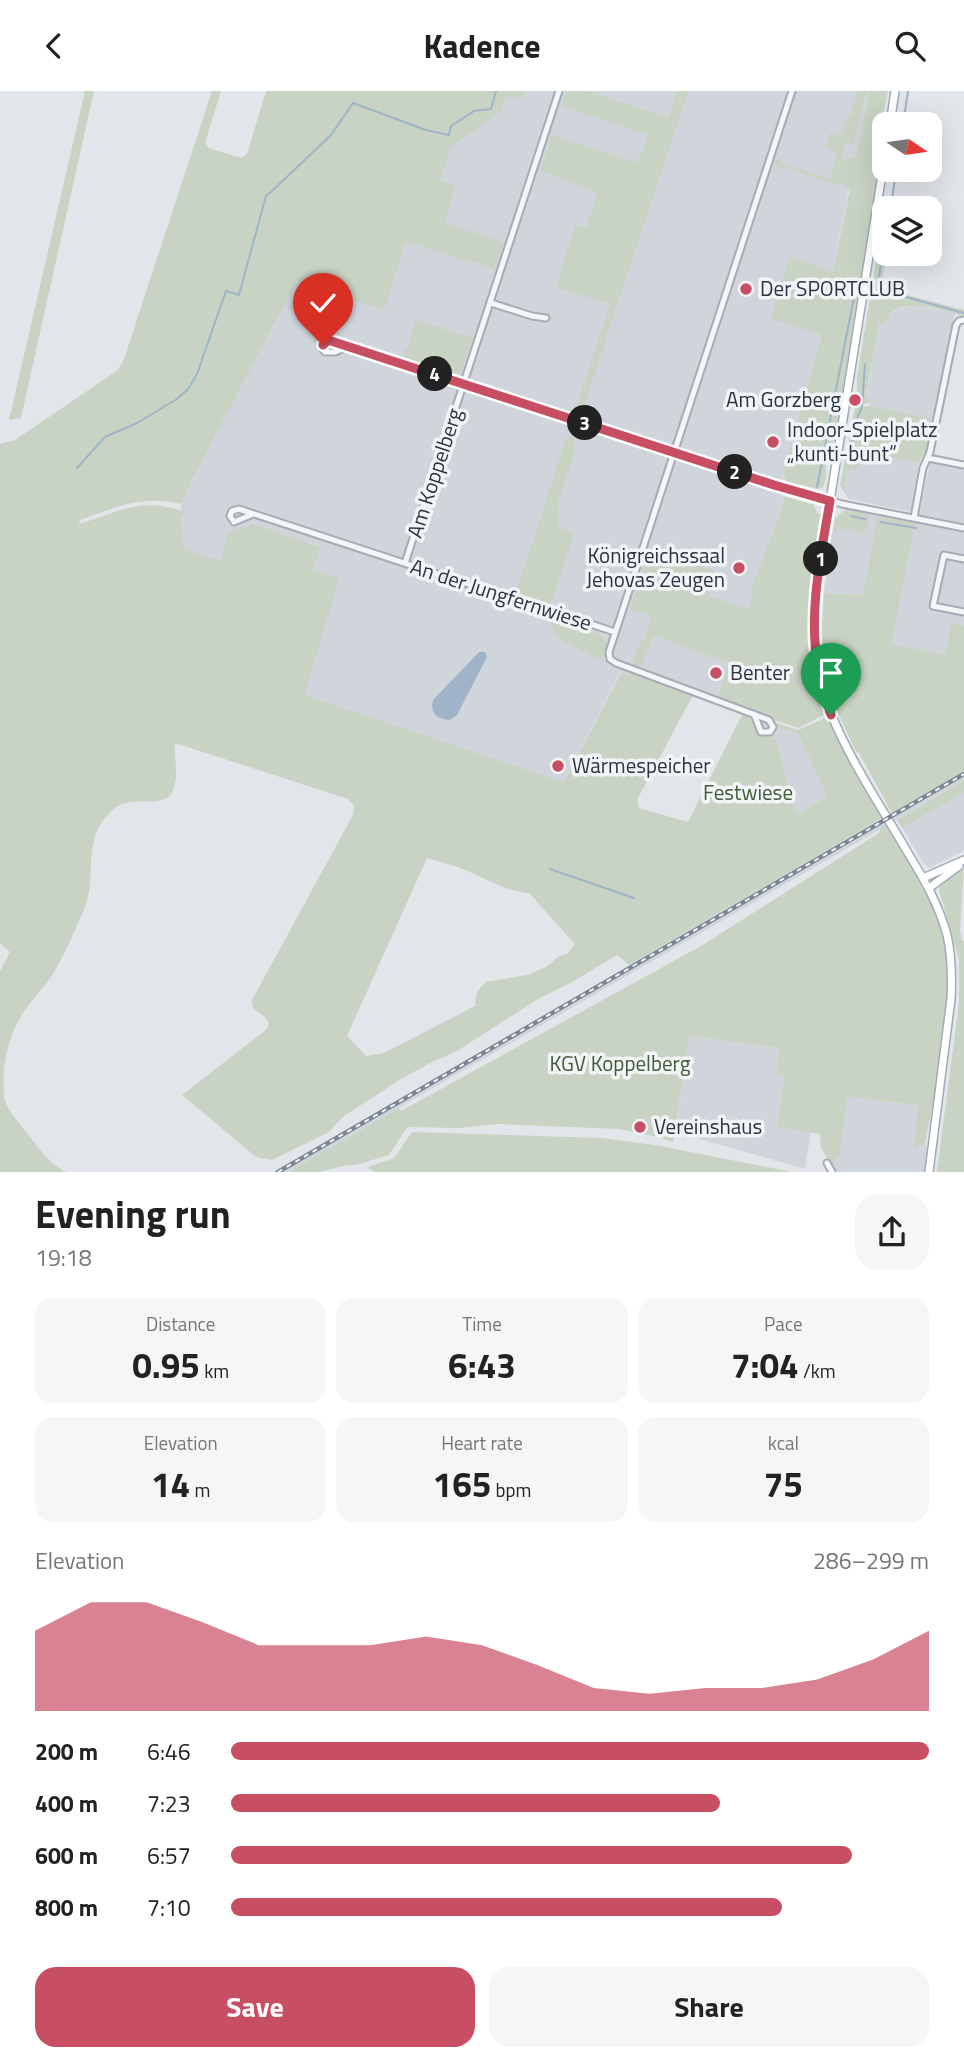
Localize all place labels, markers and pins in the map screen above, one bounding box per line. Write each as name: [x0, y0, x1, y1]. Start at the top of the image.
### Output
place label: Der SPORTCLUB: [760, 272, 905, 304]
pin: [293, 273, 353, 345]
marker: Der SPORTCLUB: [738, 281, 754, 297]
pin: 4: [418, 357, 452, 391]
place label: Am Gorzberg: [726, 383, 841, 415]
marker: Am Gorzberg: [847, 392, 863, 408]
pin: 3: [568, 405, 602, 441]
place label: Indoor-Spielplatz „kunti-bunt“: [787, 413, 938, 469]
marker: Indoor-Spielplatz „kunti-bunt“: [765, 434, 781, 450]
pin: 2: [718, 455, 752, 489]
place label: Königreichssaal Jehovas Zeugen: [586, 539, 725, 595]
pin: 1: [804, 541, 838, 577]
marker: Königreichssaal Jehovas Zeugen: [731, 560, 747, 576]
pin: [801, 643, 861, 715]
place label: Benter: [730, 656, 790, 688]
marker: Benter: [708, 665, 724, 681]
place label: Wärmespeicher: [572, 749, 711, 781]
marker: Wärmespeicher: [550, 758, 566, 774]
place label: Vereinshaus: [654, 1110, 762, 1142]
marker: Vereinshaus: [632, 1119, 648, 1135]

